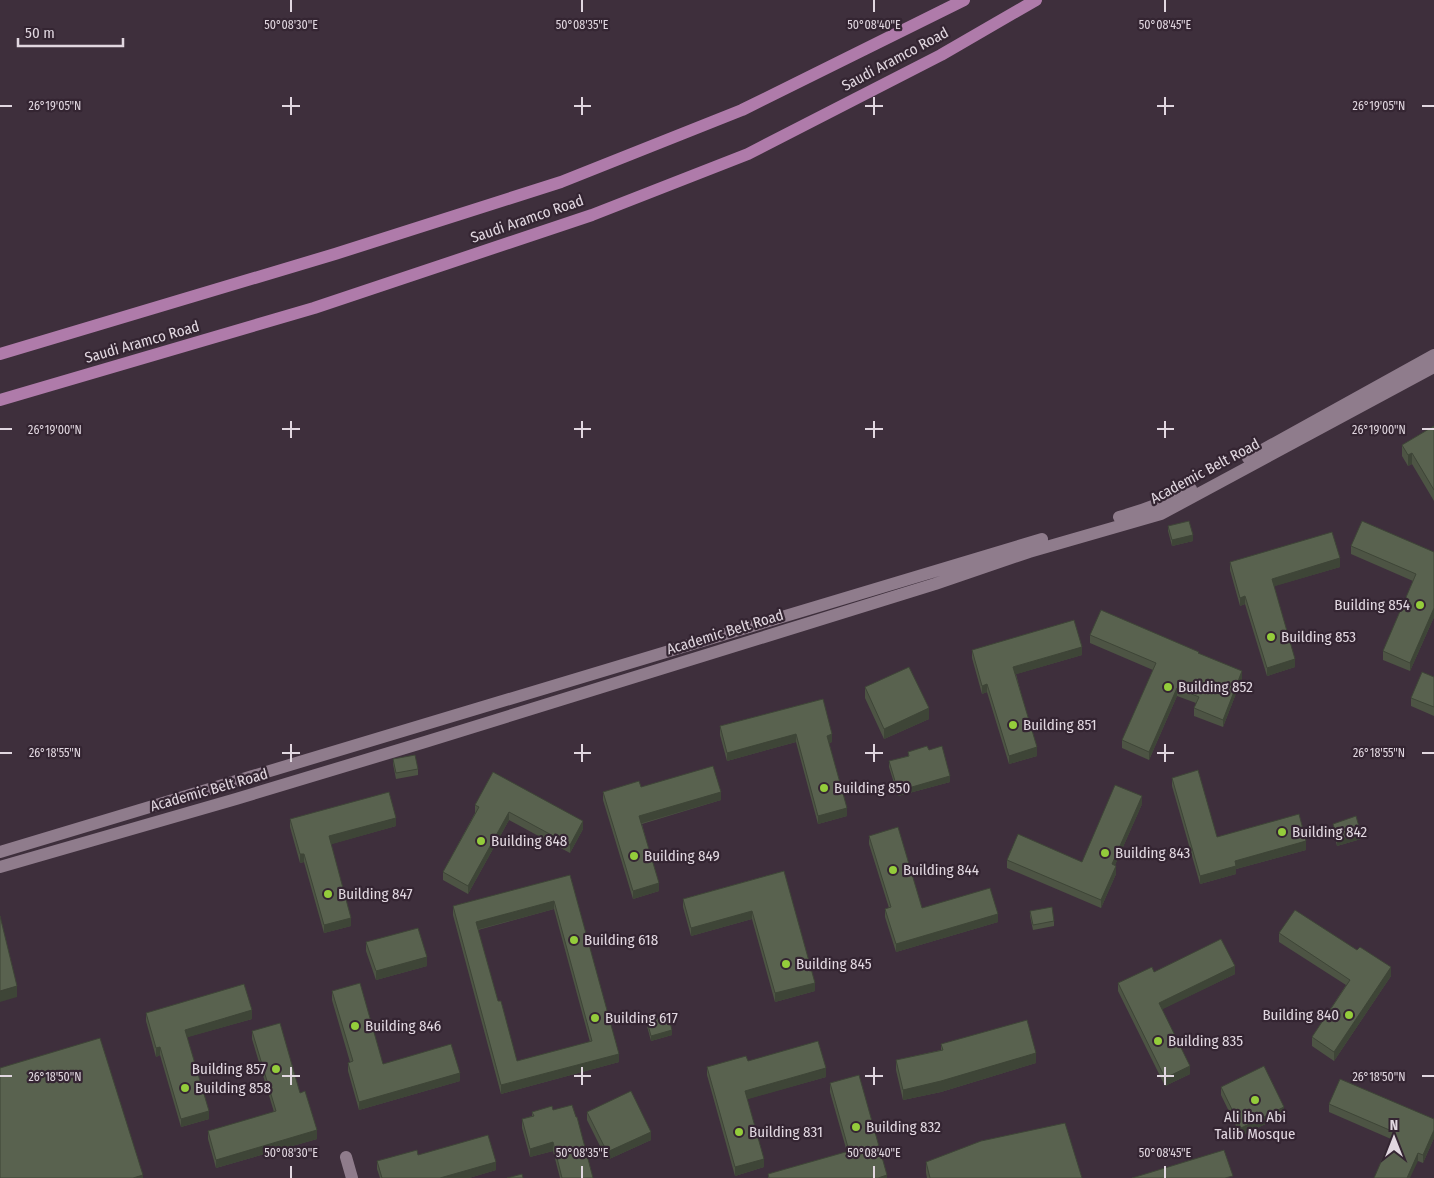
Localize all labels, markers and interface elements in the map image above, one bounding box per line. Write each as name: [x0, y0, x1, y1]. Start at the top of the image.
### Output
scale bar: [18, 15, 122, 47]
text: 50°08'30"E: [264, 18, 318, 32]
text: 50°08'35"E: [556, 18, 609, 32]
text: 50°08'40"E: [847, 18, 901, 32]
text: 50°08'45"E: [1139, 18, 1192, 32]
street label: Saudi Aramco Road: [839, 23, 951, 95]
text: 50 m: [25, 24, 55, 42]
text: 26°19'05"N: [29, 99, 81, 113]
text: 26°19'05"N: [1353, 99, 1405, 113]
street label: Saudi Aramco Road: [468, 191, 586, 247]
street label: Saudi Aramco Road: [83, 317, 201, 367]
text: 26°19'00"N: [28, 423, 82, 437]
text: 26°19'00"N: [1352, 423, 1406, 437]
street label: Academic Belt Road: [1147, 435, 1263, 507]
place label: Building 854: [1334, 596, 1410, 614]
marker: Building 854: [1414, 599, 1426, 611]
street label: Academic Belt Road: [664, 606, 786, 658]
place label: Building 853: [1281, 628, 1356, 646]
marker: Building 853: [1265, 631, 1277, 643]
place label: Building 852: [1178, 678, 1253, 696]
marker: Building 852: [1162, 681, 1174, 693]
place label: Building 851: [1023, 716, 1097, 734]
marker: Building 851: [1007, 719, 1019, 731]
text: 26°18'55"N: [29, 746, 81, 760]
text: 26°18'55"N: [1353, 746, 1405, 760]
street label: Academic Belt Road: [148, 765, 270, 815]
place label: Building 850: [834, 779, 910, 797]
marker: Building 850: [818, 782, 830, 794]
place label: Building 842: [1292, 823, 1368, 841]
marker: Building 842: [1276, 826, 1288, 838]
place label: Building 848: [491, 832, 567, 850]
marker: Building 848: [475, 835, 487, 847]
place label: Building 843: [1115, 844, 1191, 862]
place label: Building 849: [644, 847, 720, 865]
marker: Building 843: [1099, 847, 1111, 859]
marker: Building 849: [628, 850, 640, 862]
place label: Building 844: [903, 861, 979, 879]
marker: Building 844: [887, 864, 899, 876]
place label: Building 847: [338, 885, 413, 903]
marker: Building 847: [322, 888, 334, 900]
place label: Building 618: [584, 931, 658, 949]
marker: Building 618: [568, 934, 580, 946]
place label: Building 845: [796, 955, 872, 973]
marker: Building 845: [780, 958, 792, 970]
place label: Building 840: [1262, 1006, 1339, 1024]
place label: Building 617: [605, 1009, 678, 1027]
marker: Building 840: [1343, 1009, 1355, 1021]
marker: Building 617: [589, 1012, 601, 1024]
place label: Building 846: [365, 1017, 441, 1035]
marker: Building 846: [349, 1020, 361, 1032]
place label: Building 835: [1168, 1032, 1243, 1050]
marker: Building 835: [1152, 1035, 1164, 1047]
place label: Building 857: [192, 1060, 266, 1078]
marker: Building 857: [270, 1063, 282, 1075]
text: 26°18'50"N: [28, 1070, 82, 1084]
text: 26°18'50"N: [1352, 1070, 1406, 1084]
place label: Building 858: [195, 1079, 271, 1097]
marker: Building 858: [179, 1082, 191, 1094]
marker: Ali ibn Abi Talib Mosque: [1249, 1094, 1261, 1106]
place label: Ali ibn Abi Talib Mosque: [1215, 1108, 1295, 1143]
north arrow: [1369, 1113, 1419, 1163]
text: N: [1390, 1117, 1398, 1134]
place label: Building 832: [866, 1118, 941, 1136]
marker: Building 832: [850, 1121, 862, 1133]
place label: Building 831: [749, 1123, 823, 1141]
marker: Building 831: [733, 1126, 745, 1138]
text: 50°08'30"E: [264, 1146, 318, 1160]
text: 50°08'35"E: [556, 1146, 609, 1160]
text: 50°08'40"E: [847, 1146, 901, 1160]
text: 50°08'45"E: [1139, 1146, 1192, 1160]

